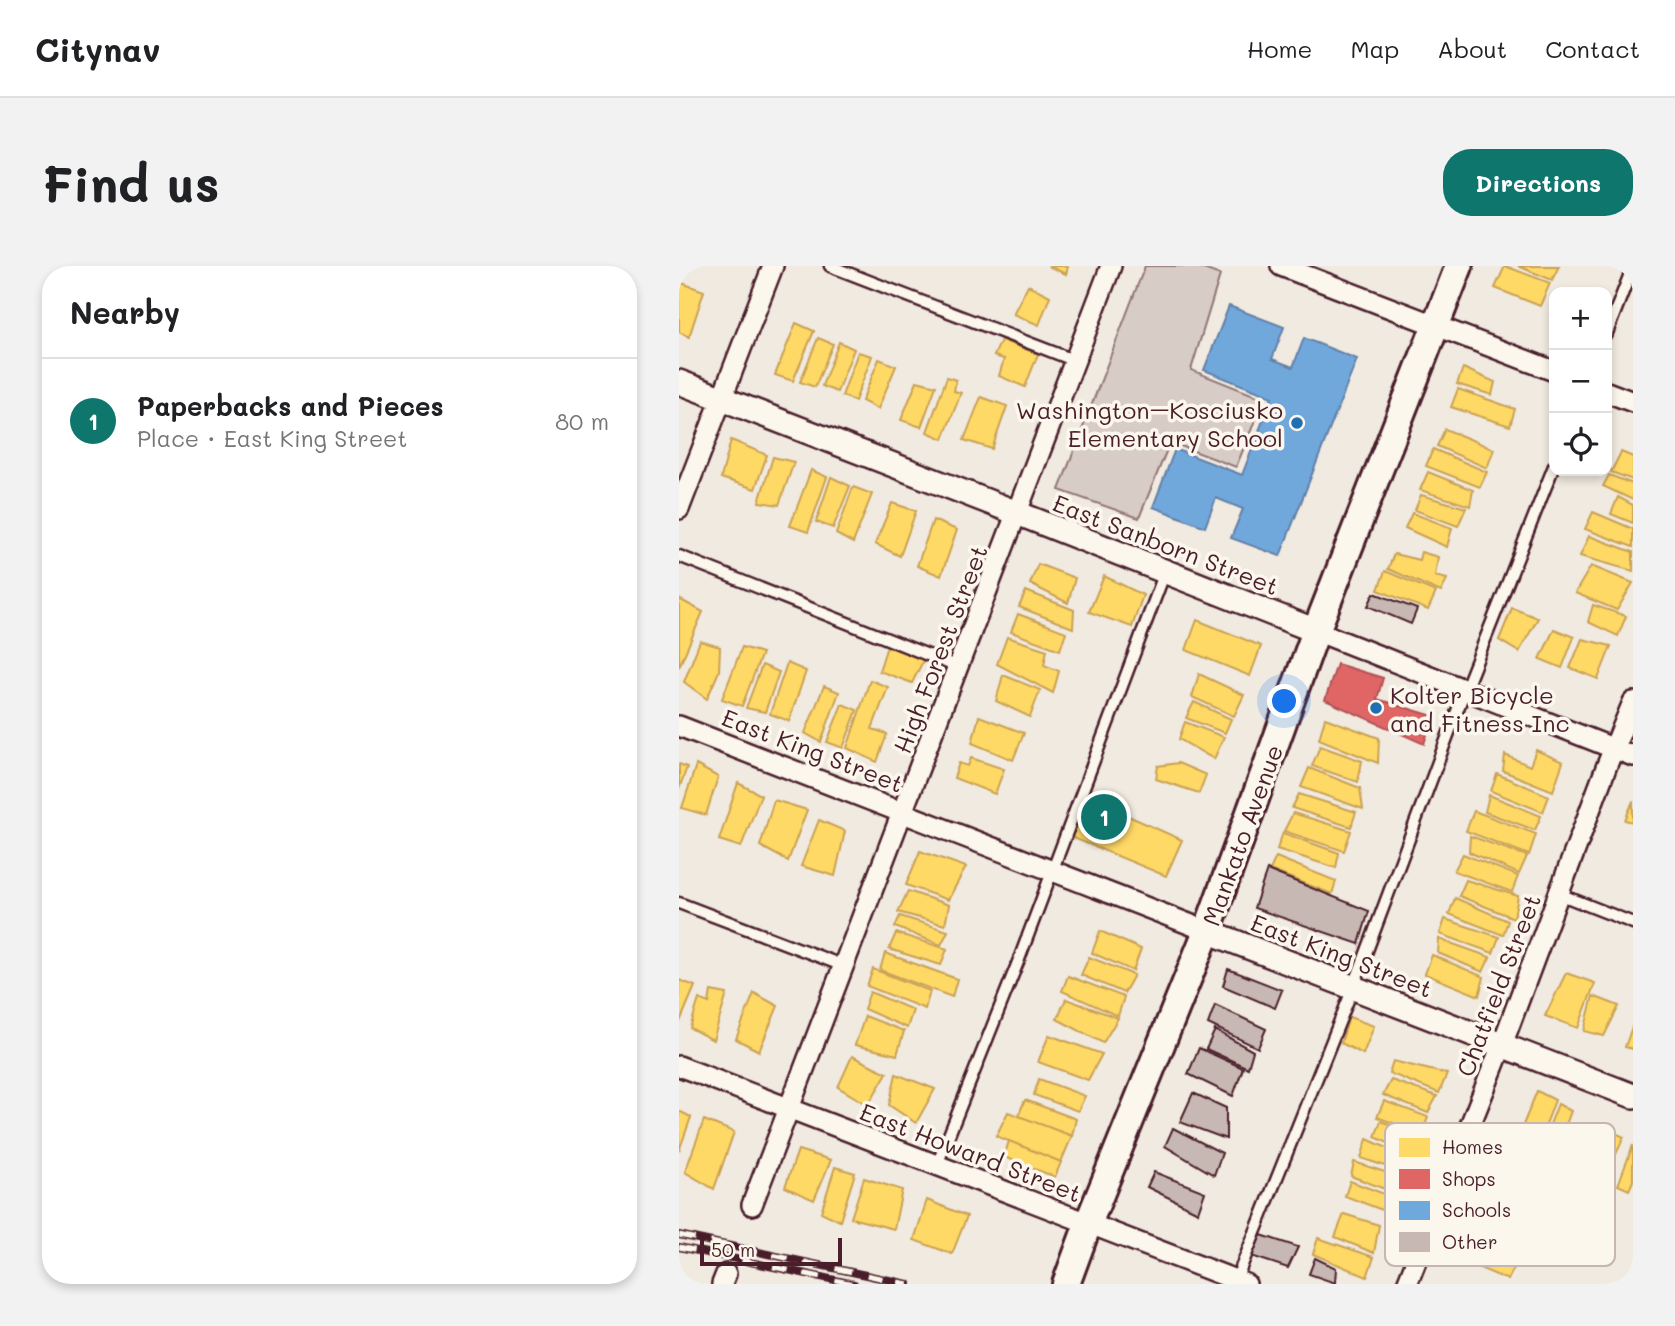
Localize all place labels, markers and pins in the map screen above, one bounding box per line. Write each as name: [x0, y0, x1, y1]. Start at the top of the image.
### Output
place label: Washington–Kosciusko Elementary School: [1016, 394, 1283, 453]
marker: Washington–Kosciusko Elementary School: [1289, 415, 1305, 431]
place label: Kolter Bicycle and Fitness Inc: [1390, 679, 1570, 738]
marker: Kolter Bicycle and Fitness Inc: [1368, 700, 1384, 716]
pin: 1: [1081, 791, 1127, 843]

